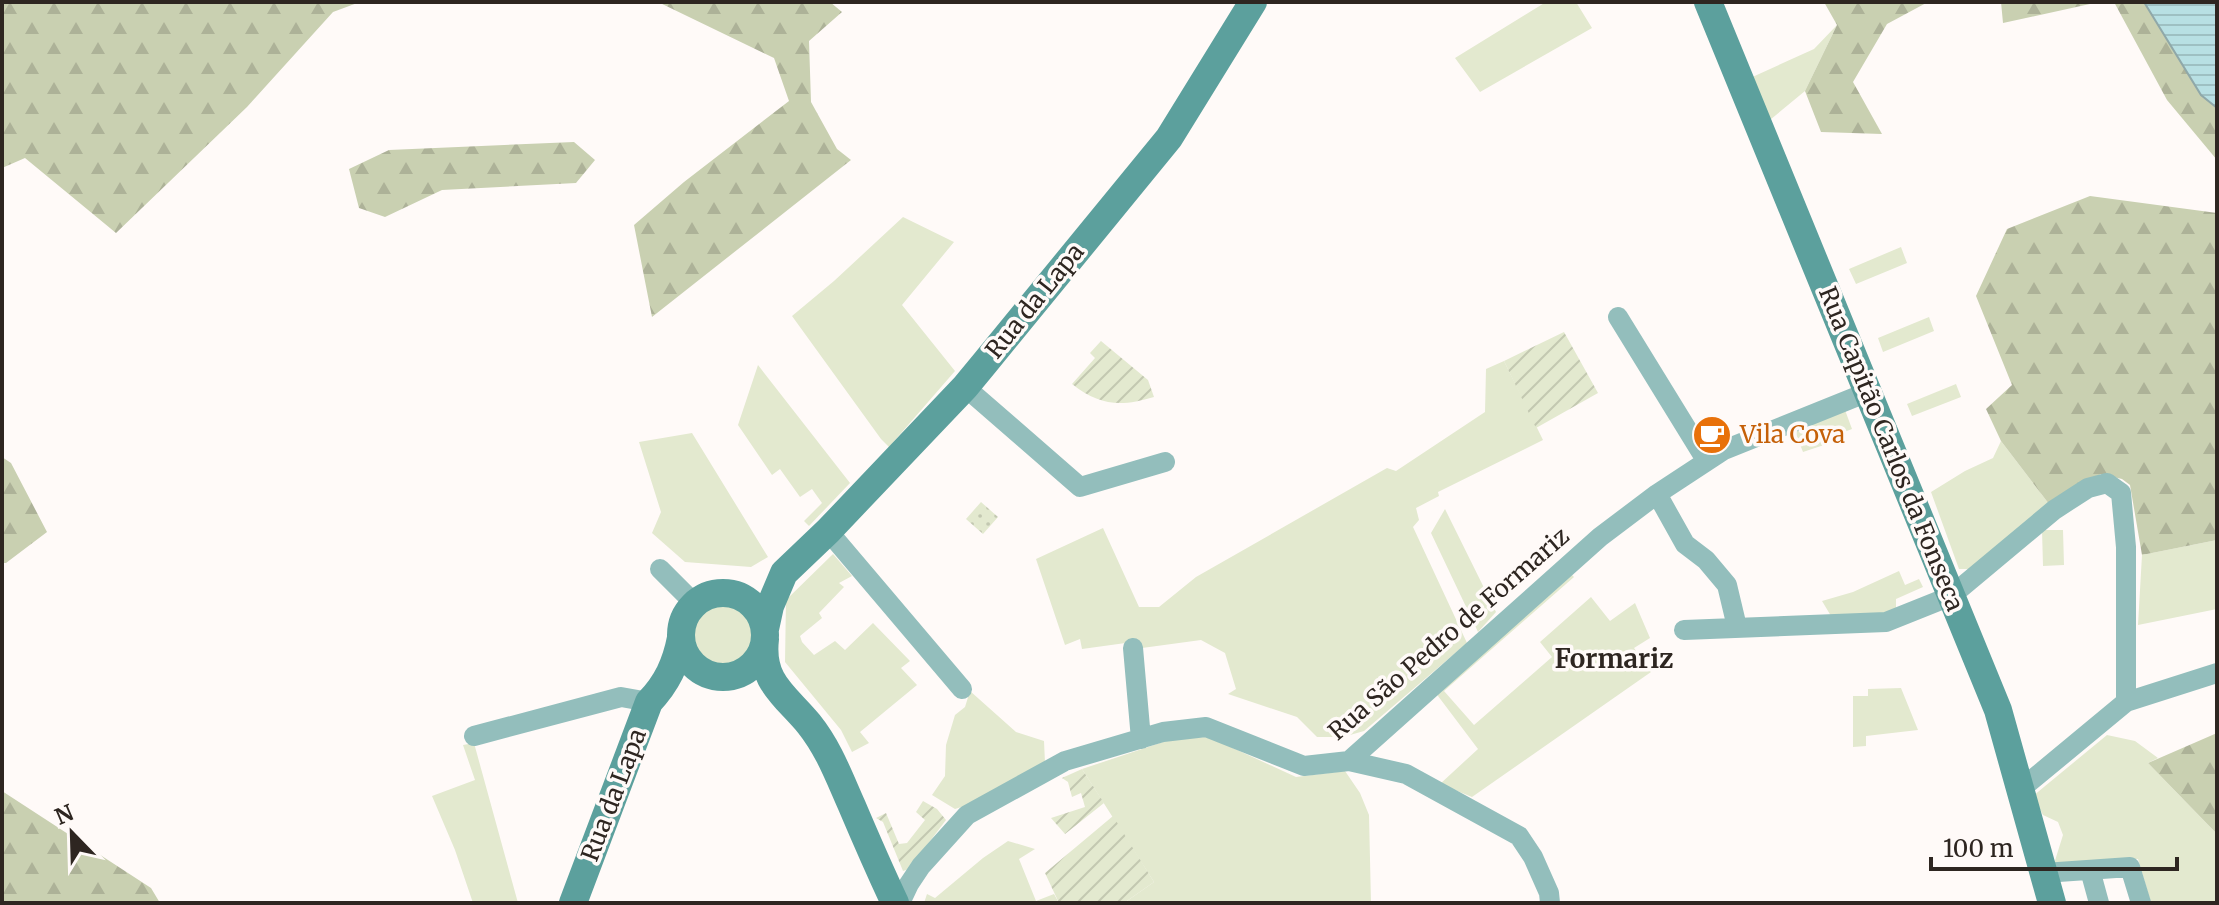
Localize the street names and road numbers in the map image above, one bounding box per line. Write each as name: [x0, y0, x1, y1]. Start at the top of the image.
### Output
street label: Rua da Lapa: [979, 237, 1091, 365]
street label: Rua Capitão Carlos da Fonseca: [1812, 282, 1971, 616]
street label: Rua São Pedro de Formariz: [1322, 520, 1576, 747]
street label: Rua da Lapa: [574, 724, 653, 865]

